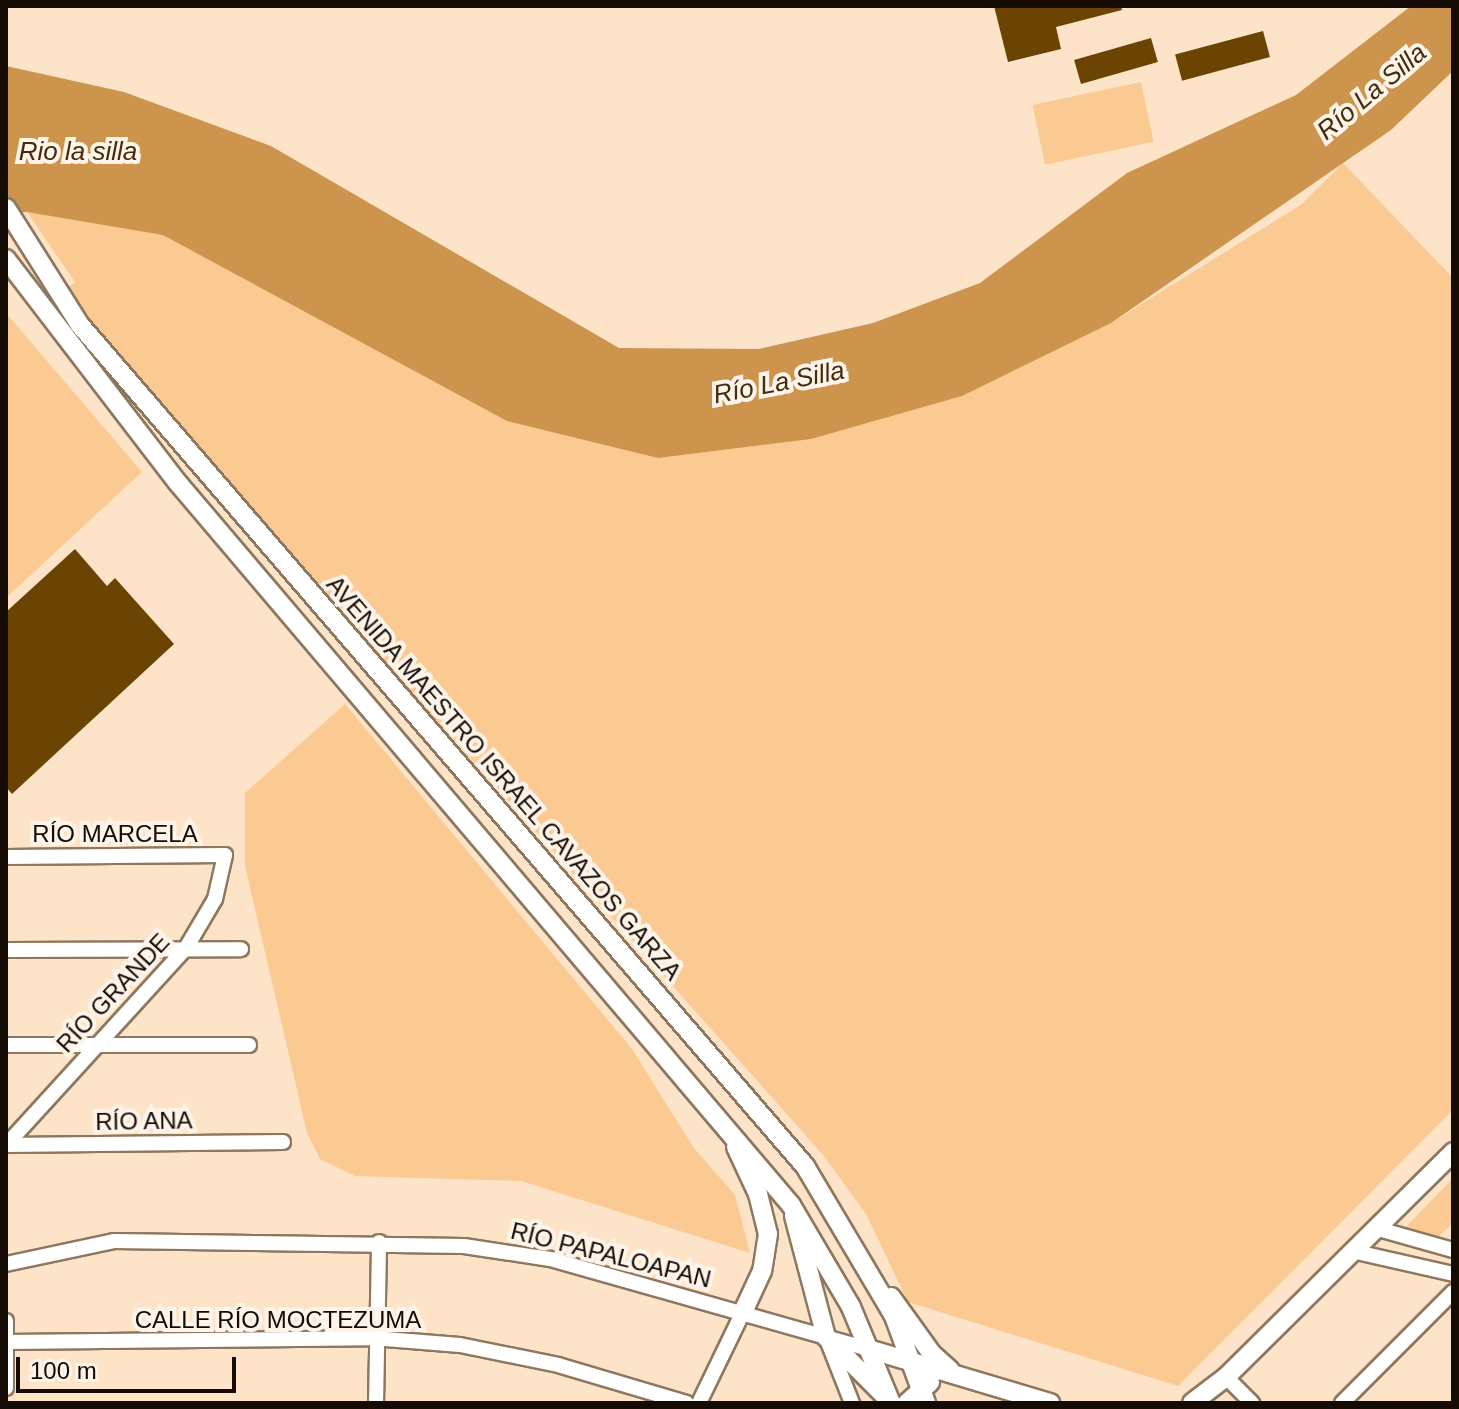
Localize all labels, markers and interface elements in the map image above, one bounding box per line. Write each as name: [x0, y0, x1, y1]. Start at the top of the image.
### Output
water label: Río La Silla: [1311, 37, 1433, 147]
water label: Rio la silla: [19, 136, 137, 168]
water label: Río La Silla: [711, 355, 847, 411]
street label: AVENIDA MAESTRO ISRAEL CAVAZOS GARZA: [320, 569, 688, 987]
street label: RÍO MARCELA: [32, 820, 198, 848]
street label: RÍO GRANDE: [51, 928, 175, 1058]
street label: RÍO ANA: [94, 1106, 194, 1136]
street label: RÍO PAPALOAPAN: [508, 1216, 714, 1294]
street label: CALLE RÍO MOCTEZUMA: [135, 1306, 421, 1334]
scale bar: [20, 1341, 240, 1391]
text: 100 m: [30, 1357, 97, 1384]

